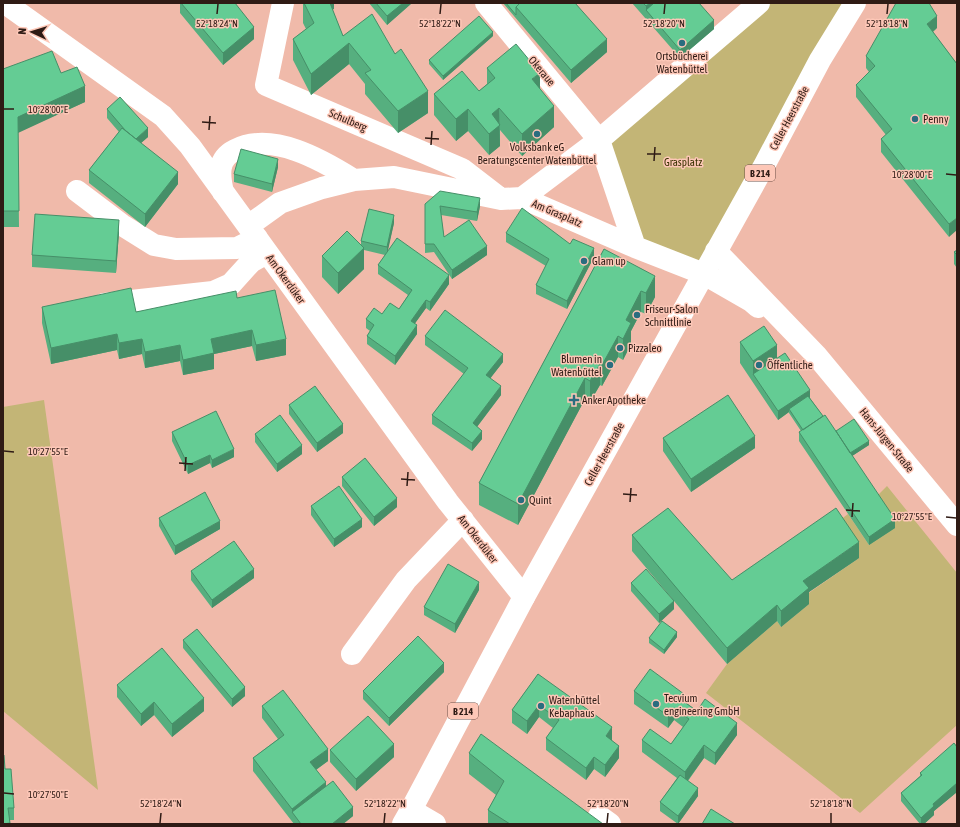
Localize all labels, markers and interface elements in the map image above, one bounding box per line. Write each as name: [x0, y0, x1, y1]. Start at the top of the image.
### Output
north arrow: [12, 12, 52, 52]
text: 52°18'24"N: [196, 18, 238, 29]
text: 52°18'22"N: [419, 18, 461, 29]
text: 52°18'20"N: [643, 18, 685, 29]
text: 52°18'18"N: [866, 18, 908, 29]
text: N: [16, 28, 28, 35]
marker: Ortsbücherei Watenbüttel: [677, 38, 687, 48]
place label: Ortsbücherei Watenbüttel: [656, 50, 708, 75]
street label: Okeraue: [526, 54, 558, 88]
street label: Celler Heerstraße: [767, 84, 811, 152]
text: 10°28'00"E: [28, 104, 69, 115]
street label: Schulberg: [327, 107, 369, 133]
place label: Penny: [923, 113, 949, 125]
marker: Penny: [910, 114, 920, 124]
marker: Volksbank eG Beratungscenter Watenbüttel: [532, 129, 542, 139]
place label: Volksbank eG Beratungscenter Watenbüttel: [478, 141, 596, 166]
park label: Grasplatz: [664, 156, 702, 168]
road number: B 214: [745, 165, 775, 181]
text: 10°28'00"E: [892, 169, 933, 180]
street label: Am Grasplatz: [530, 197, 584, 229]
street label: Am Okerdüker: [264, 252, 308, 306]
place label: Glam up: [592, 255, 626, 267]
marker: Glam up: [579, 256, 589, 266]
place label: Friseur-Salon Schnittlinie: [645, 303, 698, 328]
marker: Friseur-Salon Schnittlinie: [632, 310, 642, 320]
place label: Pizzaleo: [628, 342, 662, 354]
marker: Pizzaleo: [615, 343, 625, 353]
place label: Blumen in Watenbüttel: [551, 353, 602, 378]
place label: Öffentliche: [767, 359, 813, 371]
marker: Blumen in Watenbüttel: [605, 360, 615, 370]
marker: Öffentliche: [754, 360, 764, 370]
place label: Anker Apotheke: [582, 394, 646, 406]
marker: Anker Apotheke: [569, 395, 579, 405]
street label: Hans-Jürgen-Straße: [858, 406, 916, 474]
street label: Celler Heerstraße: [582, 420, 626, 488]
text: 10°27'55"E: [28, 446, 69, 457]
place label: Quint: [529, 494, 552, 506]
marker: Quint: [516, 495, 526, 505]
text: 10°27'55"E: [892, 511, 933, 522]
street label: Am Okerdüker: [456, 513, 501, 566]
place label: Tecvium engineering GmbH: [664, 692, 740, 717]
place label: Watenbüttel Kebaphaus: [549, 694, 600, 719]
marker: Tecvium engineering GmbH: [651, 699, 661, 709]
marker: Watenbüttel Kebaphaus: [536, 701, 546, 711]
road number: B 214: [448, 703, 478, 719]
text: 10°27'50"E: [28, 789, 69, 800]
text: 52°18'24"N: [140, 798, 182, 809]
text: 52°18'22"N: [364, 798, 406, 809]
text: 52°18'20"N: [587, 798, 629, 809]
text: 52°18'18"N: [810, 798, 852, 809]

